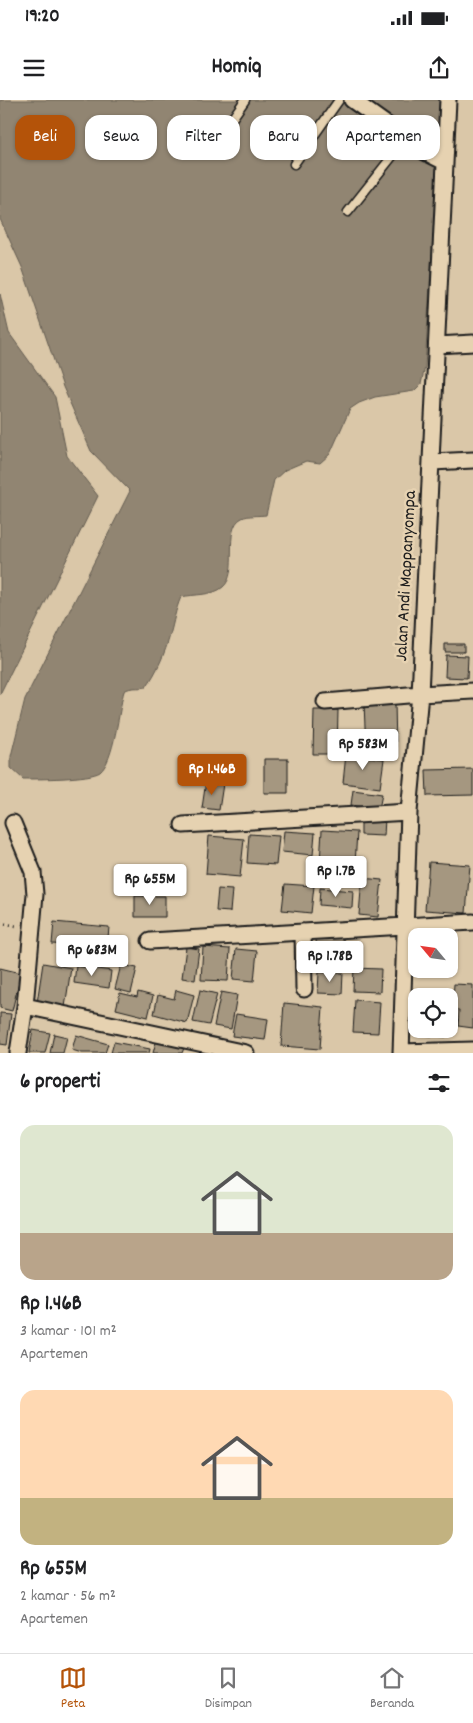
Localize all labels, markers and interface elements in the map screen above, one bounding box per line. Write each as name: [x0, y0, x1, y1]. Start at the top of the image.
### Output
text: 19:20: [25, 4, 60, 31]
text: Homiq: [212, 52, 261, 83]
icon: menu: [20, 54, 48, 82]
icon: share: [425, 54, 453, 82]
chip: Beli: [15, 115, 75, 160]
chip: Sewa: [85, 115, 157, 160]
chip: Filter: [167, 115, 240, 160]
chip: Baru: [250, 115, 317, 160]
chip: Apartemen: [327, 115, 440, 160]
street label: Jalan Andi Mappanyompa: [390, 489, 424, 662]
pin: Rp 583M: [317, 728, 409, 771]
text: Rp 583M: [338, 733, 388, 756]
pin: Rp 1.46B: [160, 754, 264, 796]
text: Rp 1.46B: [188, 758, 236, 781]
pin: Rp 1.7B: [290, 856, 382, 898]
text: Rp 1.7B: [317, 860, 355, 883]
pin: Rp 655M: [104, 864, 196, 906]
text: Rp 655M: [125, 868, 175, 891]
north arrow: [408, 928, 458, 978]
map controls: [408, 928, 458, 1038]
pin: Rp 683M: [46, 934, 138, 977]
text: Rp 683M: [67, 939, 117, 962]
pin: Rp 1.78B: [278, 940, 382, 983]
text: Rp 1.78B: [307, 945, 353, 968]
button: locate: [408, 988, 458, 1038]
text: 6 properti: [20, 1068, 100, 1098]
icon: filters: [425, 1069, 453, 1097]
icon: home: [192, 1158, 282, 1248]
text: Rp 1.46B: [20, 1290, 82, 1320]
text: 3 kamar · 101 m²: [20, 1320, 116, 1343]
text: Apartemen: [20, 1343, 88, 1366]
icon: home: [192, 1423, 282, 1513]
text: Rp 655M: [20, 1555, 87, 1585]
text: 2 kamar · 56 m²: [20, 1585, 116, 1608]
text: Apartemen: [20, 1608, 88, 1631]
tab: Peta: [59, 1664, 87, 1714]
tab: Disimpan: [205, 1664, 252, 1714]
tab: Beranda: [370, 1664, 414, 1714]

